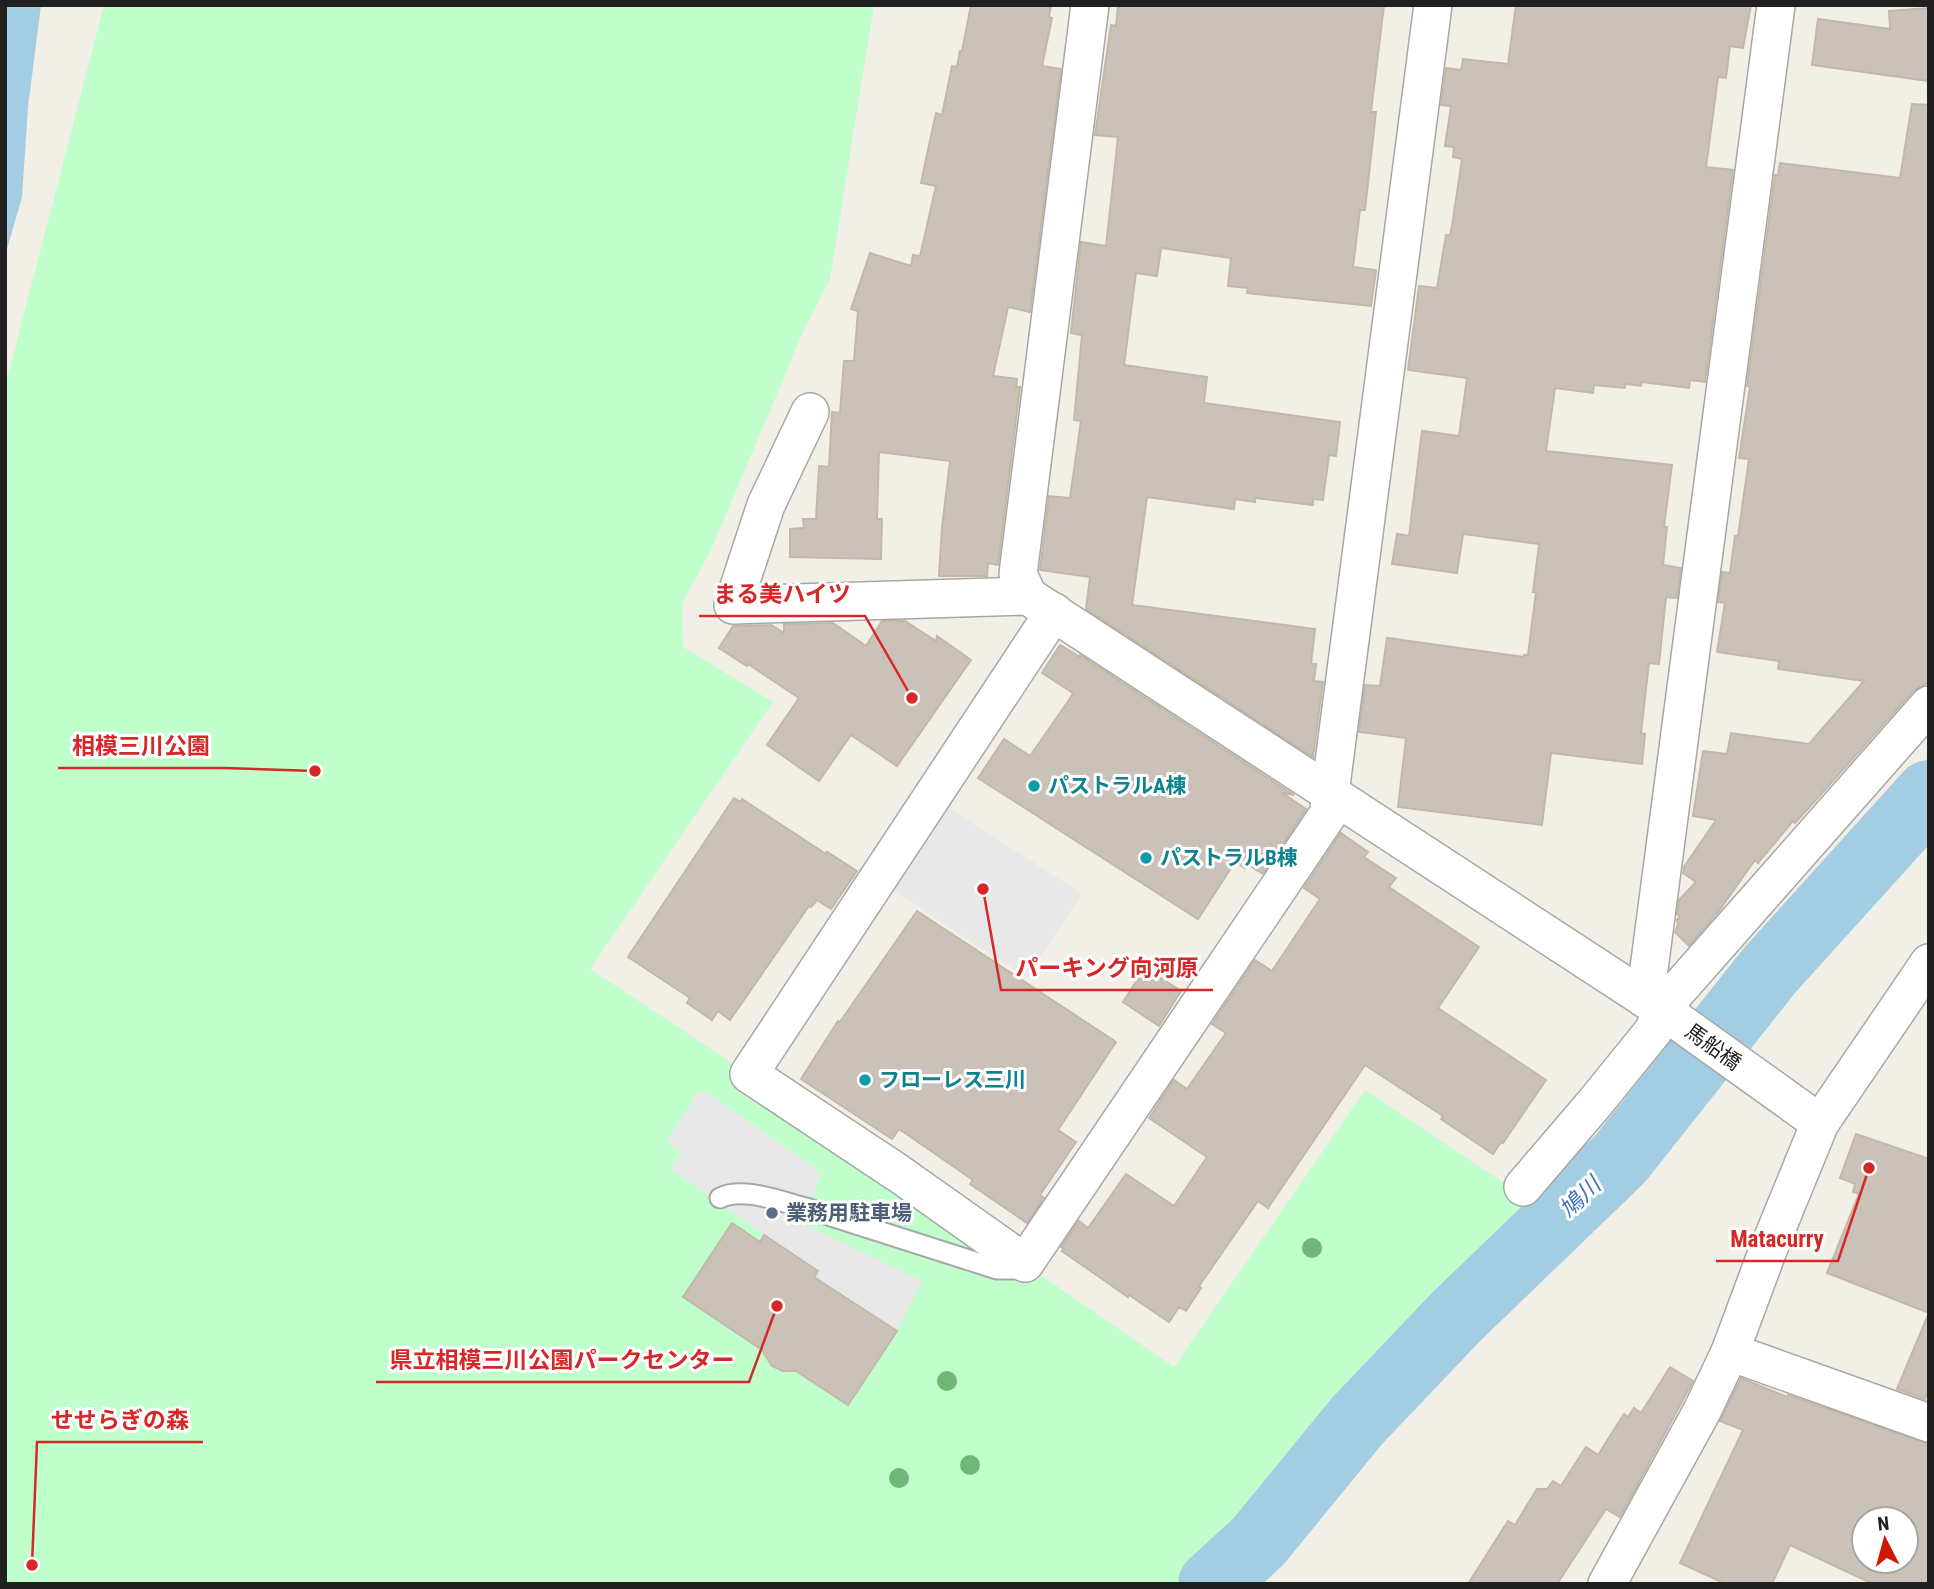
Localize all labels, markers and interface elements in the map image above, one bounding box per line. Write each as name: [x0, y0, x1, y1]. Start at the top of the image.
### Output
callout: まる美ハイツ: [699, 572, 865, 616]
text: まる美ハイツ: [713, 581, 851, 608]
callout: 相模三川公園: [58, 724, 224, 768]
text: 相模三川公園: [72, 733, 210, 760]
place label: パストラルA棟: [1048, 774, 1187, 798]
marker: パストラルA棟: [1026, 778, 1042, 794]
place label: パストラルB棟: [1160, 846, 1298, 870]
marker: パストラルB棟: [1138, 850, 1154, 866]
callout: パーキング向河原: [1001, 946, 1213, 990]
text: パーキング向河原: [1015, 955, 1199, 982]
street label: 馬船橋: [1680, 1019, 1746, 1075]
place label: フローレス三川: [879, 1068, 1026, 1092]
marker: フローレス三川: [857, 1072, 873, 1088]
water label: 鳩川: [1554, 1170, 1608, 1223]
place label: 業務用駐車場: [786, 1201, 912, 1225]
marker: 業務用駐車場: [764, 1205, 780, 1221]
callout: Matacurry: [1716, 1217, 1838, 1261]
text: Matacurry: [1730, 1226, 1825, 1253]
callout: 県立相模三川公園パークセンター: [376, 1338, 749, 1382]
text: 県立相模三川公園パークセンター: [390, 1347, 735, 1374]
callout: せせらぎの森: [37, 1398, 203, 1442]
text: せせらぎの森: [51, 1407, 189, 1434]
north arrow: [1850, 1505, 1920, 1575]
text: N: [1876, 1512, 1890, 1536]

